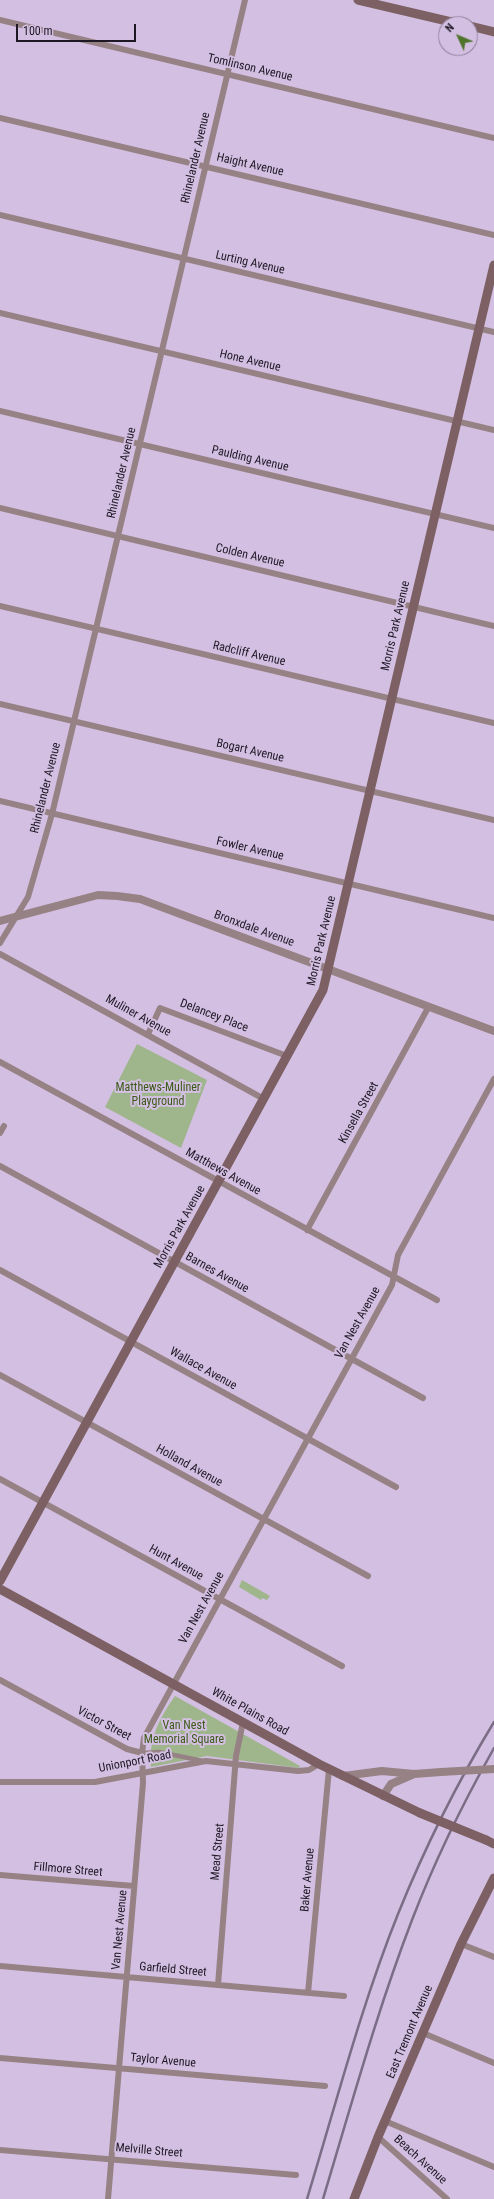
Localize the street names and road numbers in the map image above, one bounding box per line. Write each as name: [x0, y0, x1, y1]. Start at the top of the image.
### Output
street label: Tomlinson Avenue: [206, 51, 294, 85]
street label: Rhinelander Avenue: [179, 111, 213, 205]
street label: Haight Avenue: [215, 150, 285, 180]
street label: Lurting Avenue: [214, 248, 286, 278]
street label: Hone Avenue: [218, 347, 282, 375]
street label: Rhinelander Avenue: [105, 426, 139, 520]
street label: Paulding Avenue: [210, 443, 290, 475]
street label: Colden Avenue: [214, 541, 286, 571]
street label: Morris Park Avenue: [379, 580, 413, 672]
street label: Radcliff Avenue: [211, 639, 287, 669]
street label: Bogart Avenue: [215, 736, 285, 766]
street label: Rhinelander Avenue: [28, 741, 64, 835]
street label: Fowler Avenue: [215, 834, 285, 864]
street label: Morris Park Avenue: [305, 895, 339, 987]
street label: Bronxdale Avenue: [212, 908, 296, 950]
street label: Muliner Avenue: [103, 992, 173, 1040]
street label: Delancey Place: [178, 996, 250, 1036]
street label: Kinsella Street: [336, 1080, 382, 1146]
street label: Matthews Avenue: [183, 1145, 263, 1199]
street label: Morris Park Avenue: [151, 1183, 209, 1271]
street label: Barnes Avenue: [183, 1250, 251, 1296]
street label: Van Nest Avenue: [332, 1284, 384, 1362]
street label: Wallace Avenue: [167, 1345, 239, 1393]
street label: Holland Avenue: [153, 1442, 225, 1490]
street label: Hunt Avenue: [146, 1542, 206, 1584]
street label: Van Nest Avenue: [176, 1569, 228, 1647]
street label: White Plains Road: [209, 1685, 291, 1739]
street label: Victor Street: [75, 1704, 133, 1744]
street label: Unionport Road: [98, 1748, 172, 1776]
street label: Mead Street: [208, 1823, 228, 1881]
street label: Baker Avenue: [298, 1847, 318, 1913]
street label: Fillmore Street: [33, 1860, 103, 1880]
street label: Van Nest Avenue: [109, 1889, 131, 1971]
street label: Garfield Street: [139, 1960, 207, 1980]
street label: East Tremont Avenue: [384, 1983, 436, 2081]
street label: Taylor Avenue: [130, 2051, 196, 2071]
street label: Beach Avenue: [390, 2132, 450, 2188]
street label: Melville Street: [115, 2141, 183, 2161]

